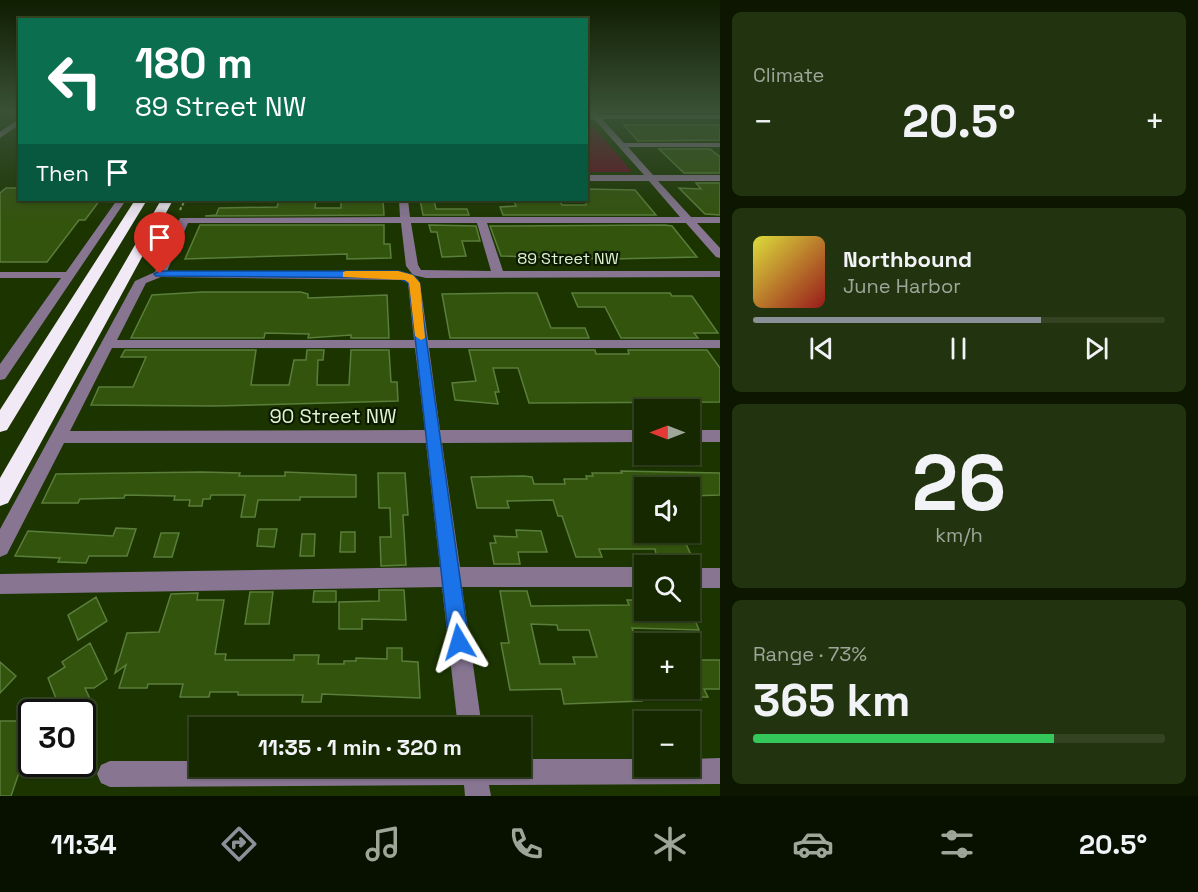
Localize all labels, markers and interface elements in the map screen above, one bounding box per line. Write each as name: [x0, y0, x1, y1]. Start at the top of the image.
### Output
text: 180 m: [135, 37, 253, 90]
icon: left: [36, 42, 114, 120]
text: Climate: [753, 62, 824, 88]
text: 89 Street NW: [135, 89, 306, 124]
text: 20.5°: [902, 93, 1016, 150]
text: −: [753, 101, 773, 143]
text: +: [1145, 101, 1165, 143]
icon: arrive: [101, 156, 134, 189]
text: Then: [36, 159, 89, 187]
pin: [134, 212, 185, 274]
icon: arrive: [143, 221, 176, 254]
text: Northbound: [843, 245, 972, 273]
street label: 89 Street NW: [517, 248, 619, 269]
text: June Harbor: [843, 273, 961, 299]
icon: previous: [805, 332, 838, 365]
icon: pause: [942, 332, 975, 365]
icon: next: [1080, 332, 1113, 365]
north arrow: [634, 399, 700, 465]
map controls: [634, 399, 700, 777]
street label: 90 Street NW: [269, 403, 397, 429]
text: 26: [912, 433, 1006, 533]
button: sound: [634, 477, 700, 543]
text: km/h: [935, 522, 983, 548]
button: search: [634, 555, 700, 621]
position arrow: [427, 610, 491, 674]
button: +: [634, 633, 700, 699]
text: Range · 73%: [753, 641, 867, 667]
text: 365 km: [753, 672, 910, 729]
speed limit sign: 30: [18, 699, 96, 777]
button: −: [634, 711, 700, 777]
text: 11:35 · 1 min · 320 m: [258, 733, 462, 761]
icon: directions: [218, 823, 260, 865]
icon: music: [362, 823, 404, 865]
icon: phone: [505, 823, 547, 865]
icon: climate: [649, 823, 691, 865]
icon: car: [792, 823, 834, 865]
icon: filters: [936, 823, 978, 865]
text: 11:34: [51, 827, 117, 862]
text: 20.5°: [1079, 827, 1147, 862]

